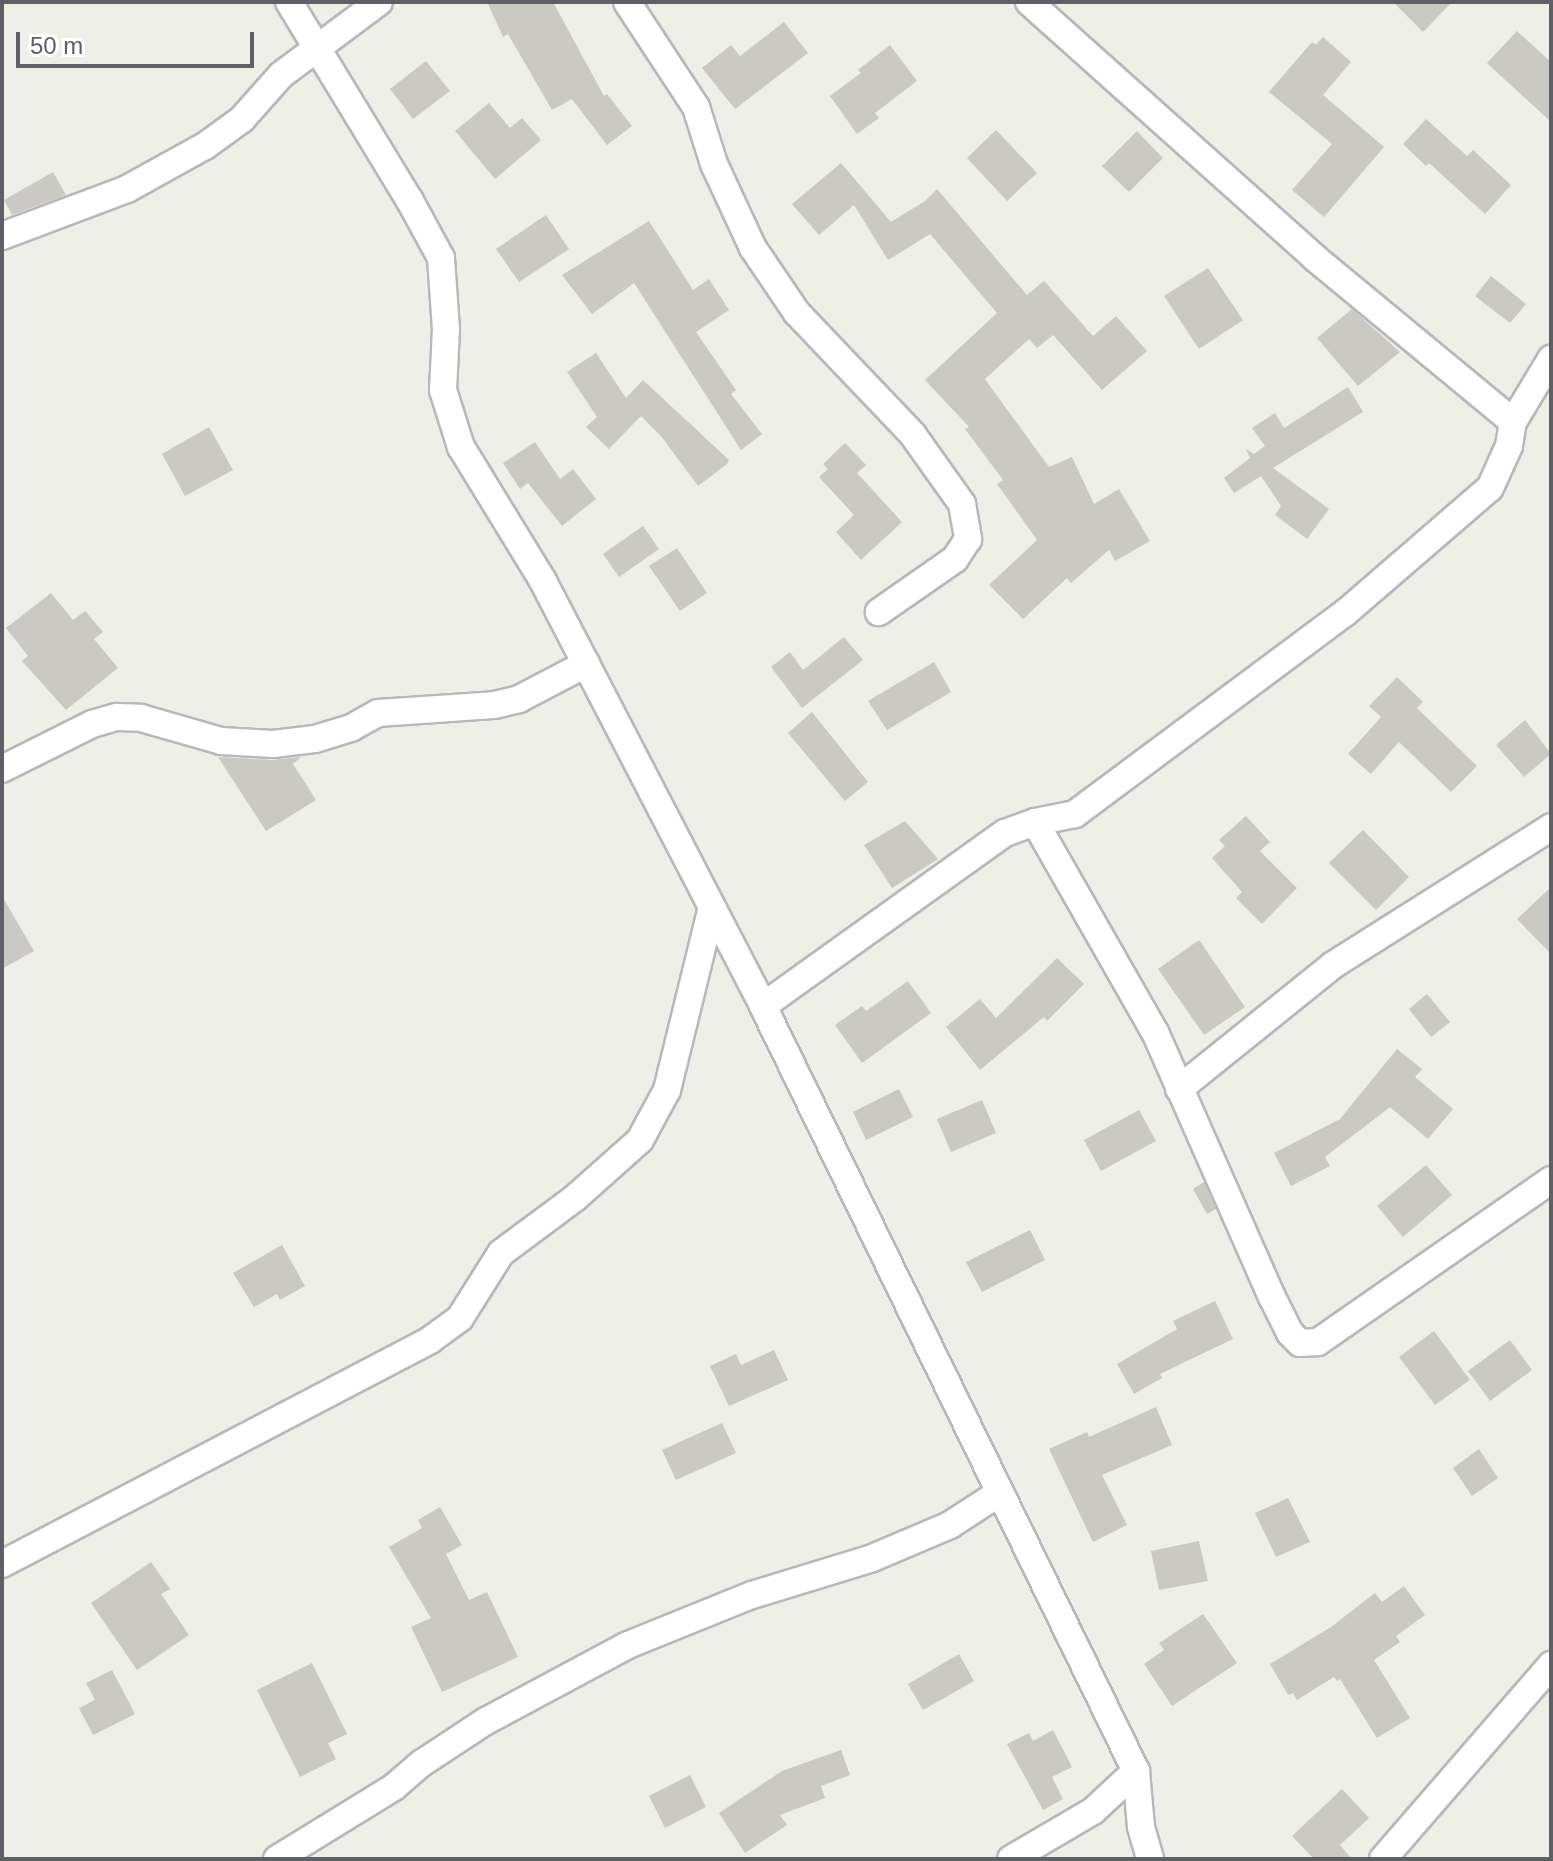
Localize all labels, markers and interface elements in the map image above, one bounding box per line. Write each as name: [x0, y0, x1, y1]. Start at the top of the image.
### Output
scale bar: [20, 16, 258, 66]
text: 50 m: [30, 32, 83, 59]

